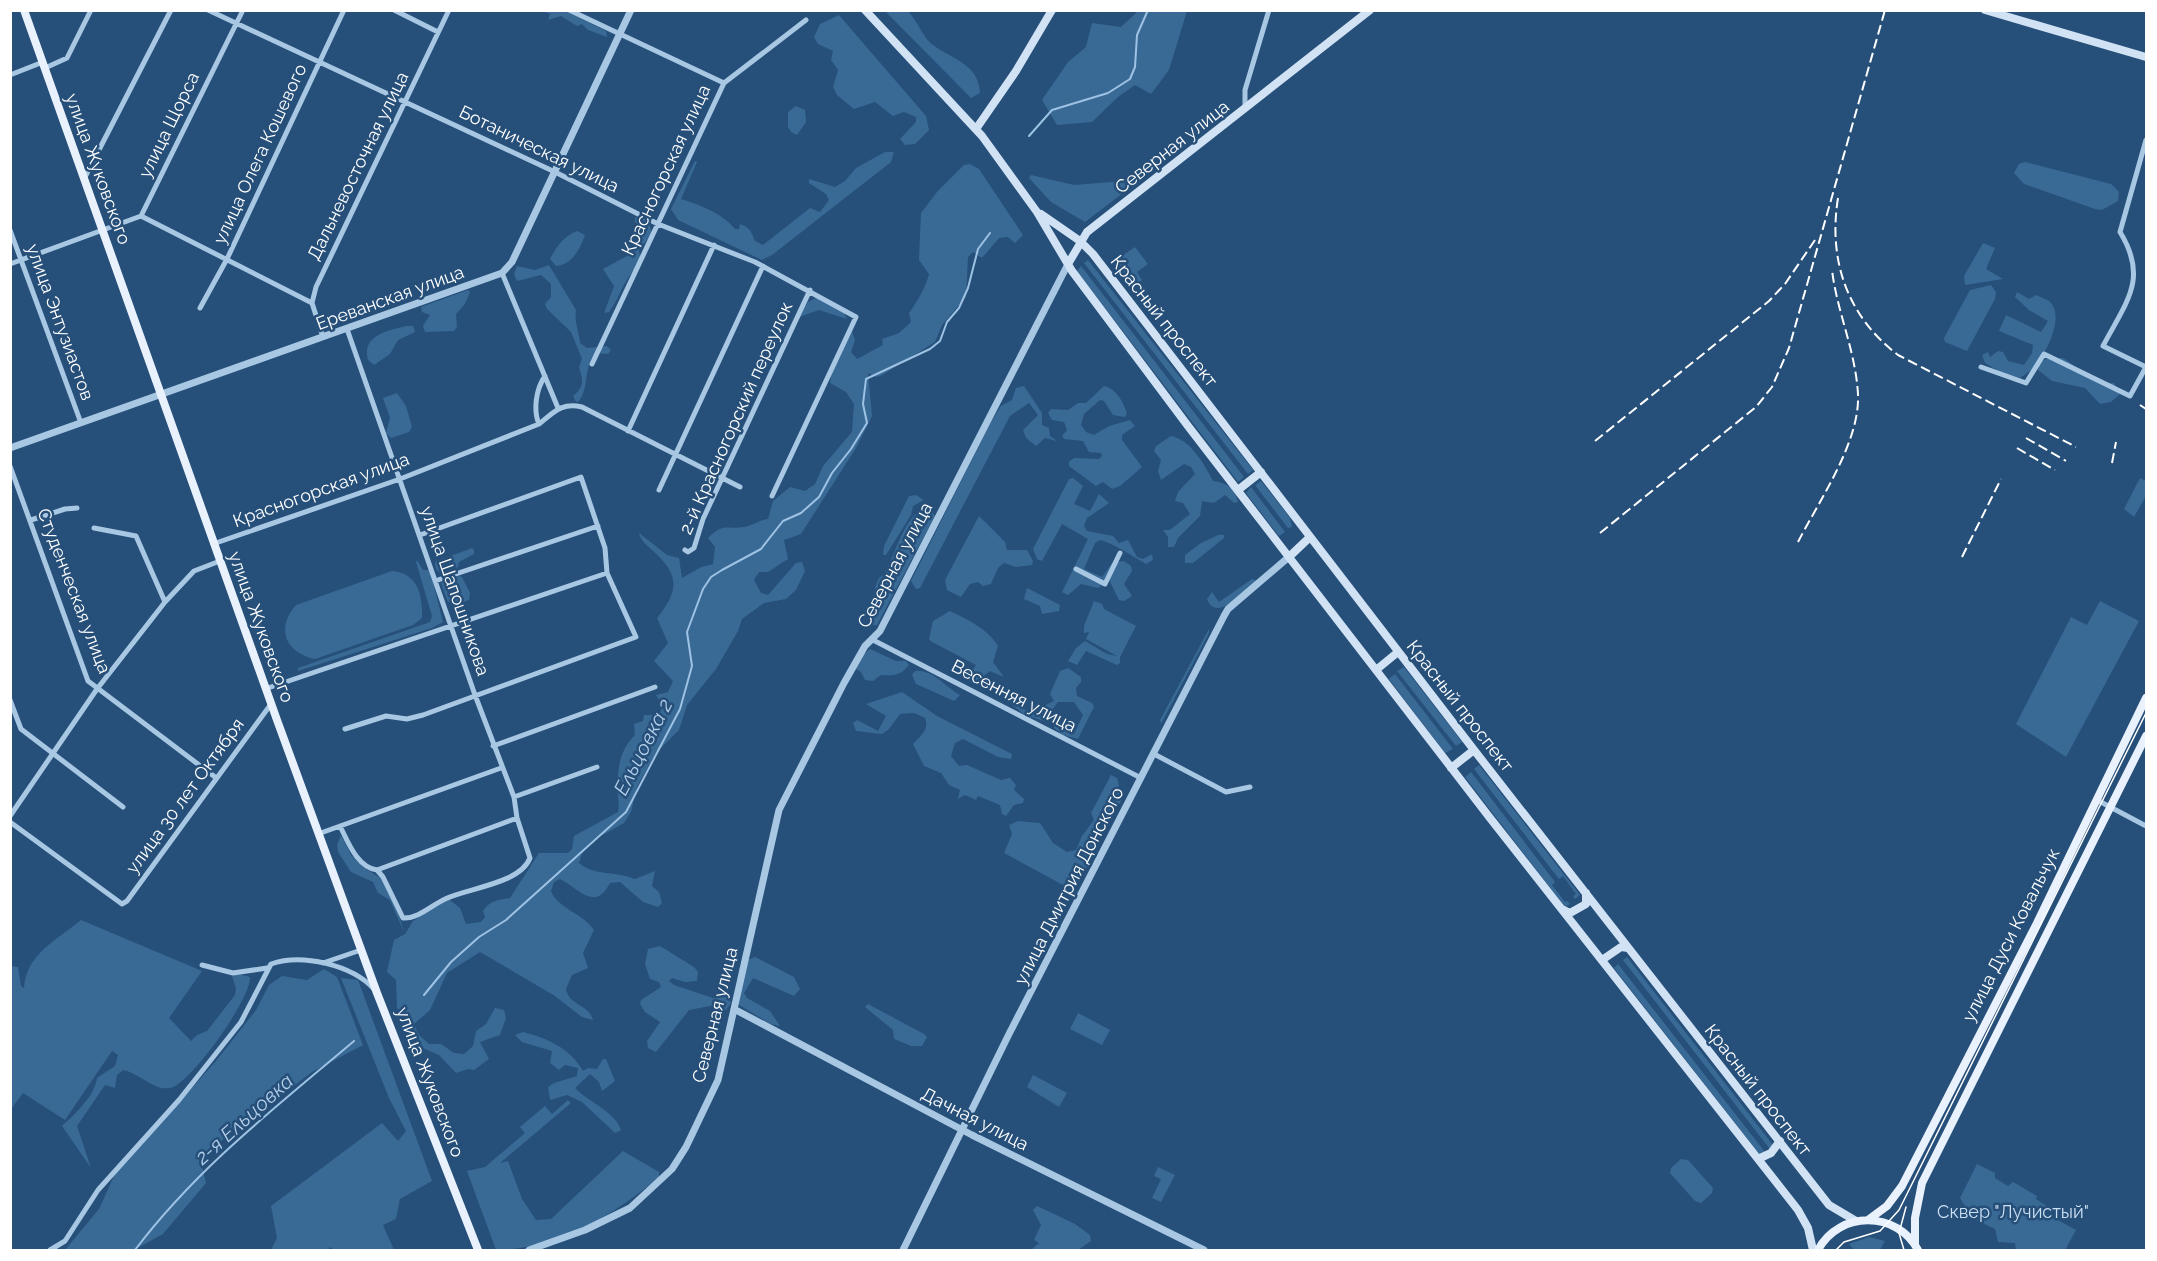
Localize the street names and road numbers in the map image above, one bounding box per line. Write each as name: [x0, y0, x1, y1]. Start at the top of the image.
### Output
street label: улица Олега Кошевого: [209, 60, 311, 247]
street label: Дальневосточная улица: [303, 68, 412, 263]
street label: улица Щорса: [134, 69, 203, 181]
street label: Красногорская улица: [617, 81, 714, 258]
street label: улица Жуковского: [61, 91, 136, 247]
street label: Северная улица: [1111, 96, 1233, 198]
street label: Ботаническая улица: [456, 101, 623, 196]
street label: улица Энтузиастов: [22, 241, 99, 403]
street label: Красный проспект: [1107, 251, 1222, 391]
street label: Ереванская улица: [313, 261, 467, 334]
street label: 2-й Красногорский переулок: [675, 298, 796, 537]
street label: Красногорская улица: [230, 448, 412, 531]
street label: Северная улица: [853, 499, 936, 631]
street label: улица Шапошникова: [417, 503, 494, 678]
street label: Студенческая улица: [33, 505, 116, 676]
street label: улица Жуковского: [224, 549, 299, 705]
street label: Красный проспект: [1403, 636, 1518, 776]
street label: Весенняя улица: [948, 655, 1080, 736]
street label: улица 30 лет Октября: [121, 714, 248, 877]
street label: улица Дмитрия Донского: [1010, 783, 1128, 988]
street label: улица Дуси Ковальчук: [1958, 844, 2063, 1025]
street label: Северная улица: [688, 945, 742, 1085]
street label: улица Жуковского: [392, 1004, 469, 1160]
street label: Красный проспект: [1701, 1020, 1816, 1160]
street label: Дачная улица: [918, 1083, 1032, 1155]

